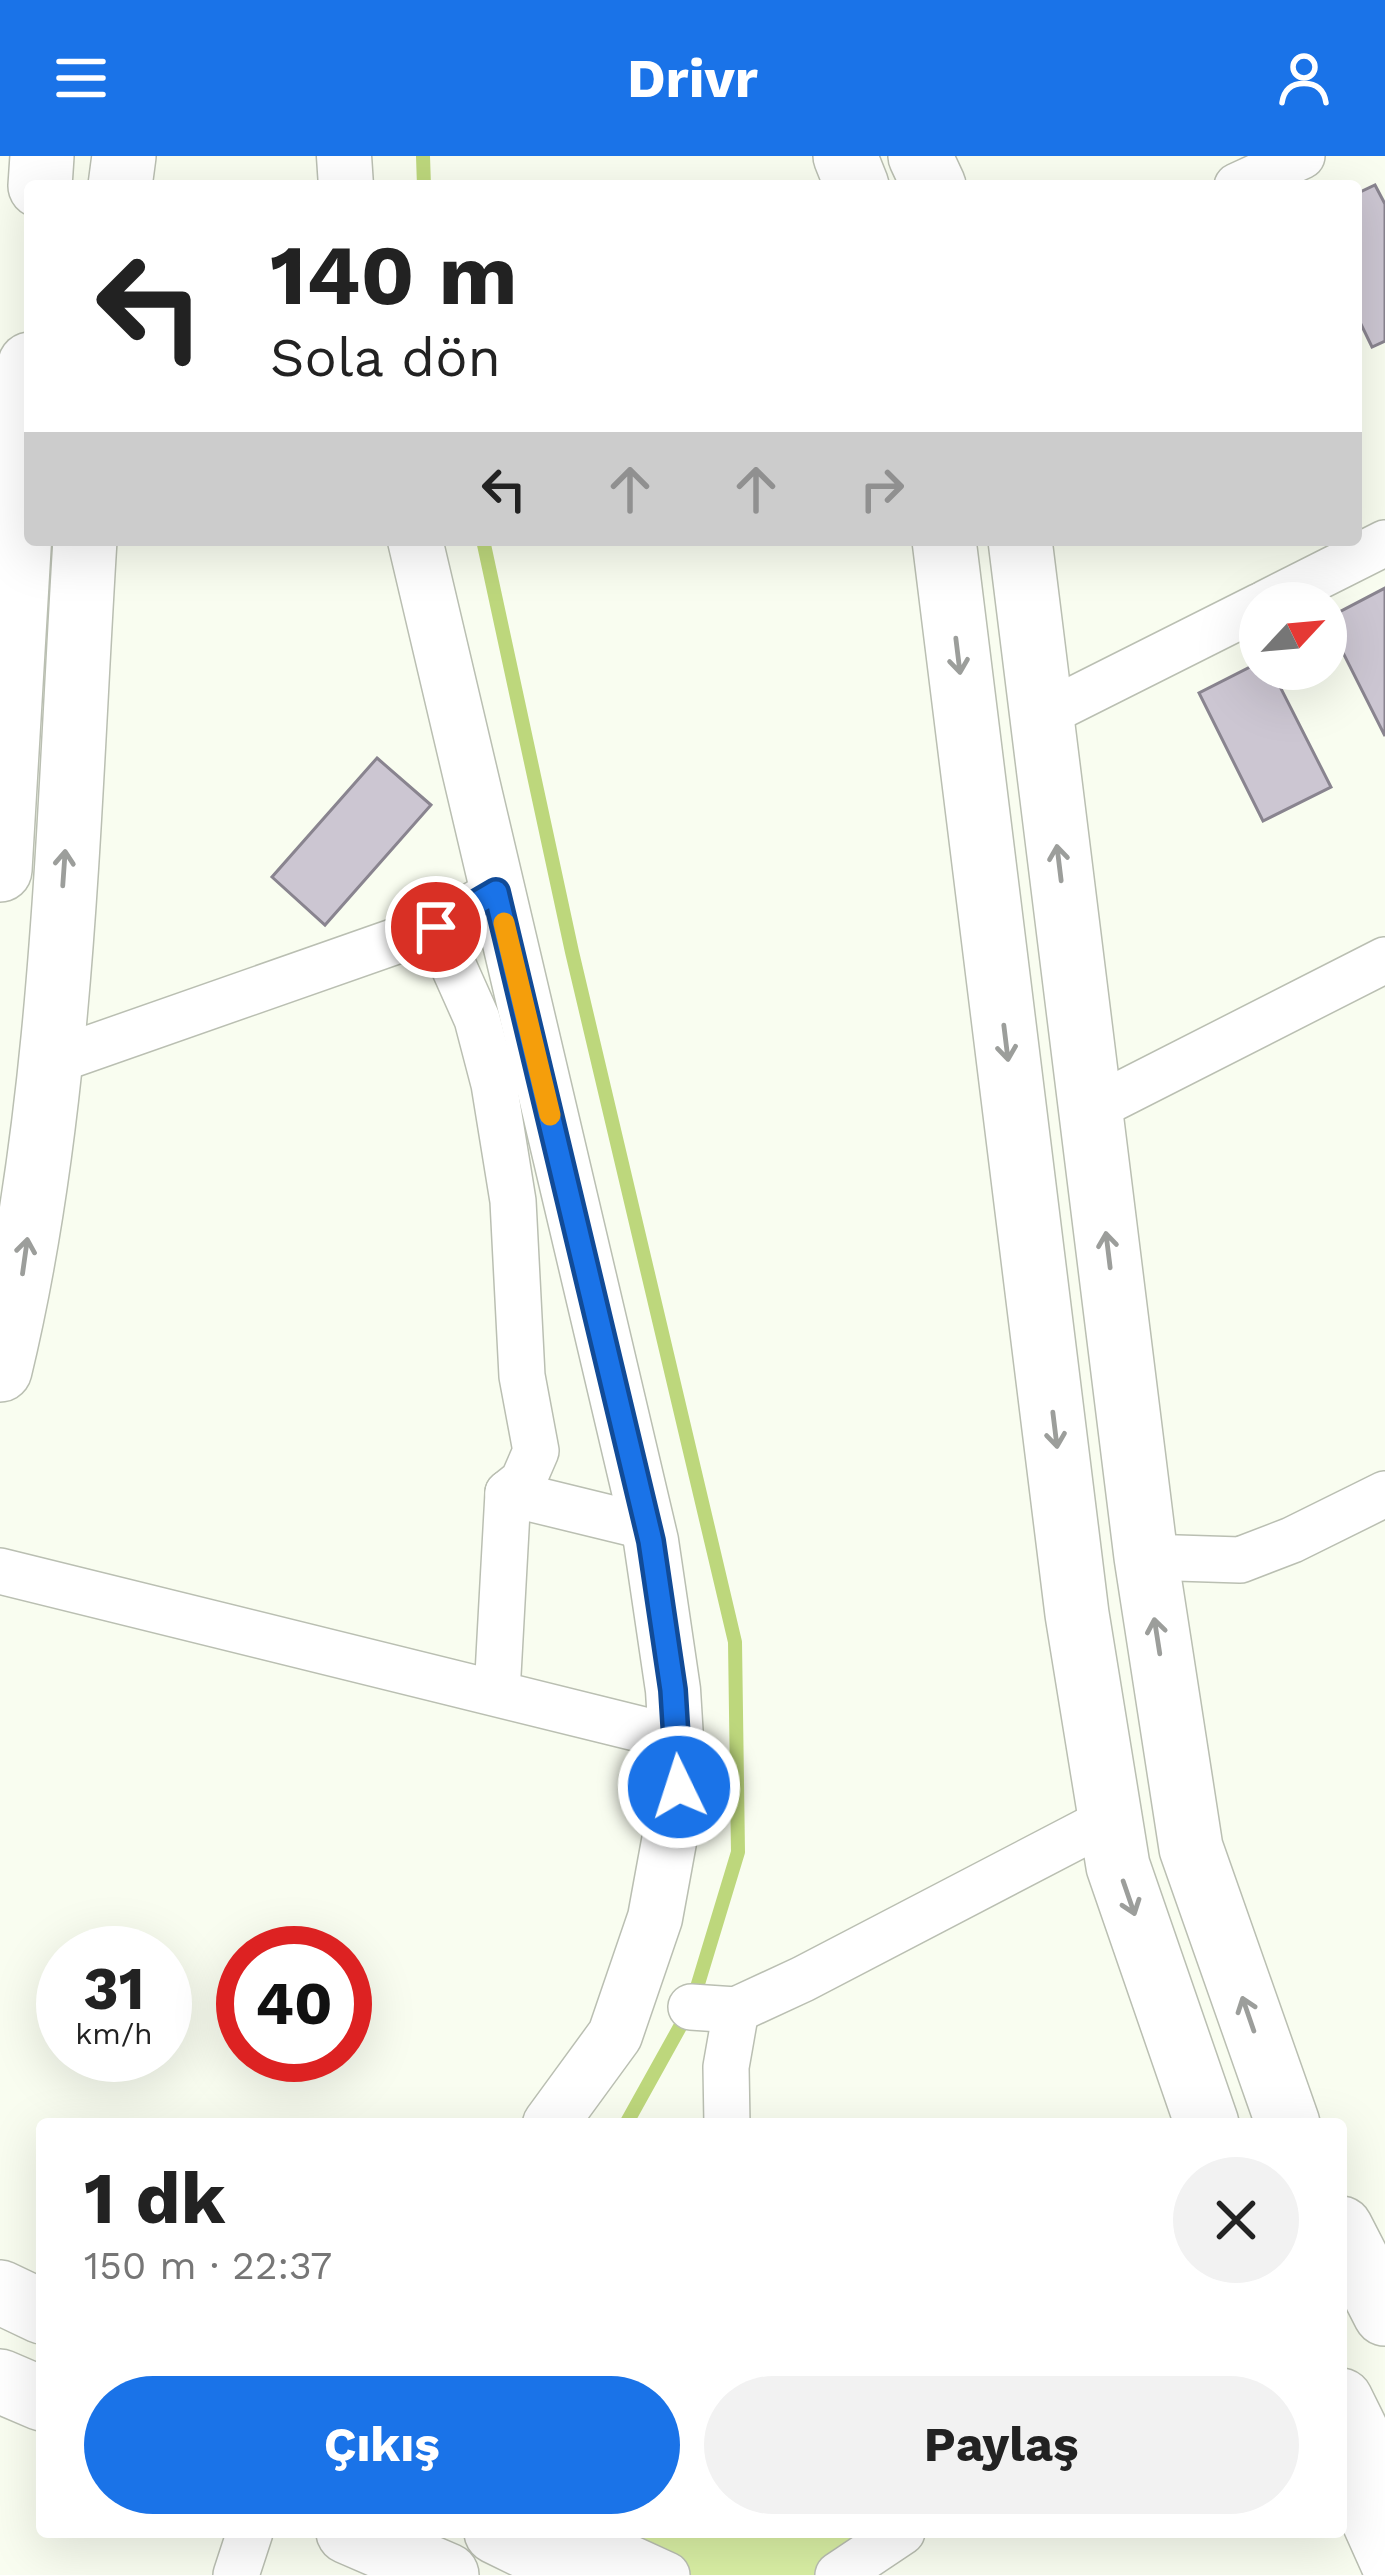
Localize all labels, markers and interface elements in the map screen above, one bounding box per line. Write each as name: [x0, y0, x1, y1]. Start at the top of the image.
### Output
icon: menu: [48, 45, 114, 111]
icon: person: [1271, 45, 1337, 111]
text: Drivr: [627, 47, 758, 110]
text: 140 m: [270, 226, 518, 324]
icon: left: [72, 228, 228, 384]
text: Sola dön: [270, 326, 501, 389]
icon: left: [471, 456, 537, 522]
icon: ahead: [597, 456, 663, 522]
icon: ahead: [723, 456, 789, 522]
icon: right: [849, 456, 915, 522]
north arrow: [1239, 582, 1347, 690]
map controls: [1239, 582, 1347, 690]
one-way arrow: [948, 636, 970, 675]
one-way arrow: [1048, 844, 1070, 883]
one-way arrow: [53, 849, 76, 888]
pin: [385, 876, 487, 978]
icon: arrive: [403, 894, 469, 960]
one-way arrow: [996, 1023, 1018, 1062]
one-way arrow: [1096, 1231, 1118, 1270]
one-way arrow: [15, 1237, 37, 1276]
one-way arrow: [1044, 1410, 1066, 1449]
one-way arrow: [1145, 1618, 1168, 1657]
position arrow: [616, 1724, 742, 1850]
one-way arrow: [1119, 1878, 1141, 1916]
speed limit sign: 40: [216, 1926, 372, 2082]
text: 31: [83, 1953, 145, 2024]
one-way arrow: [1236, 1996, 1257, 2033]
text: km/h: [75, 2016, 153, 2051]
text: 1 dk: [84, 2156, 226, 2240]
button: close: [1173, 2157, 1299, 2283]
text: 150 m · 22:37: [84, 2243, 332, 2288]
button: Çıkış: [84, 2376, 680, 2514]
button: Paylaş: [704, 2376, 1299, 2514]

